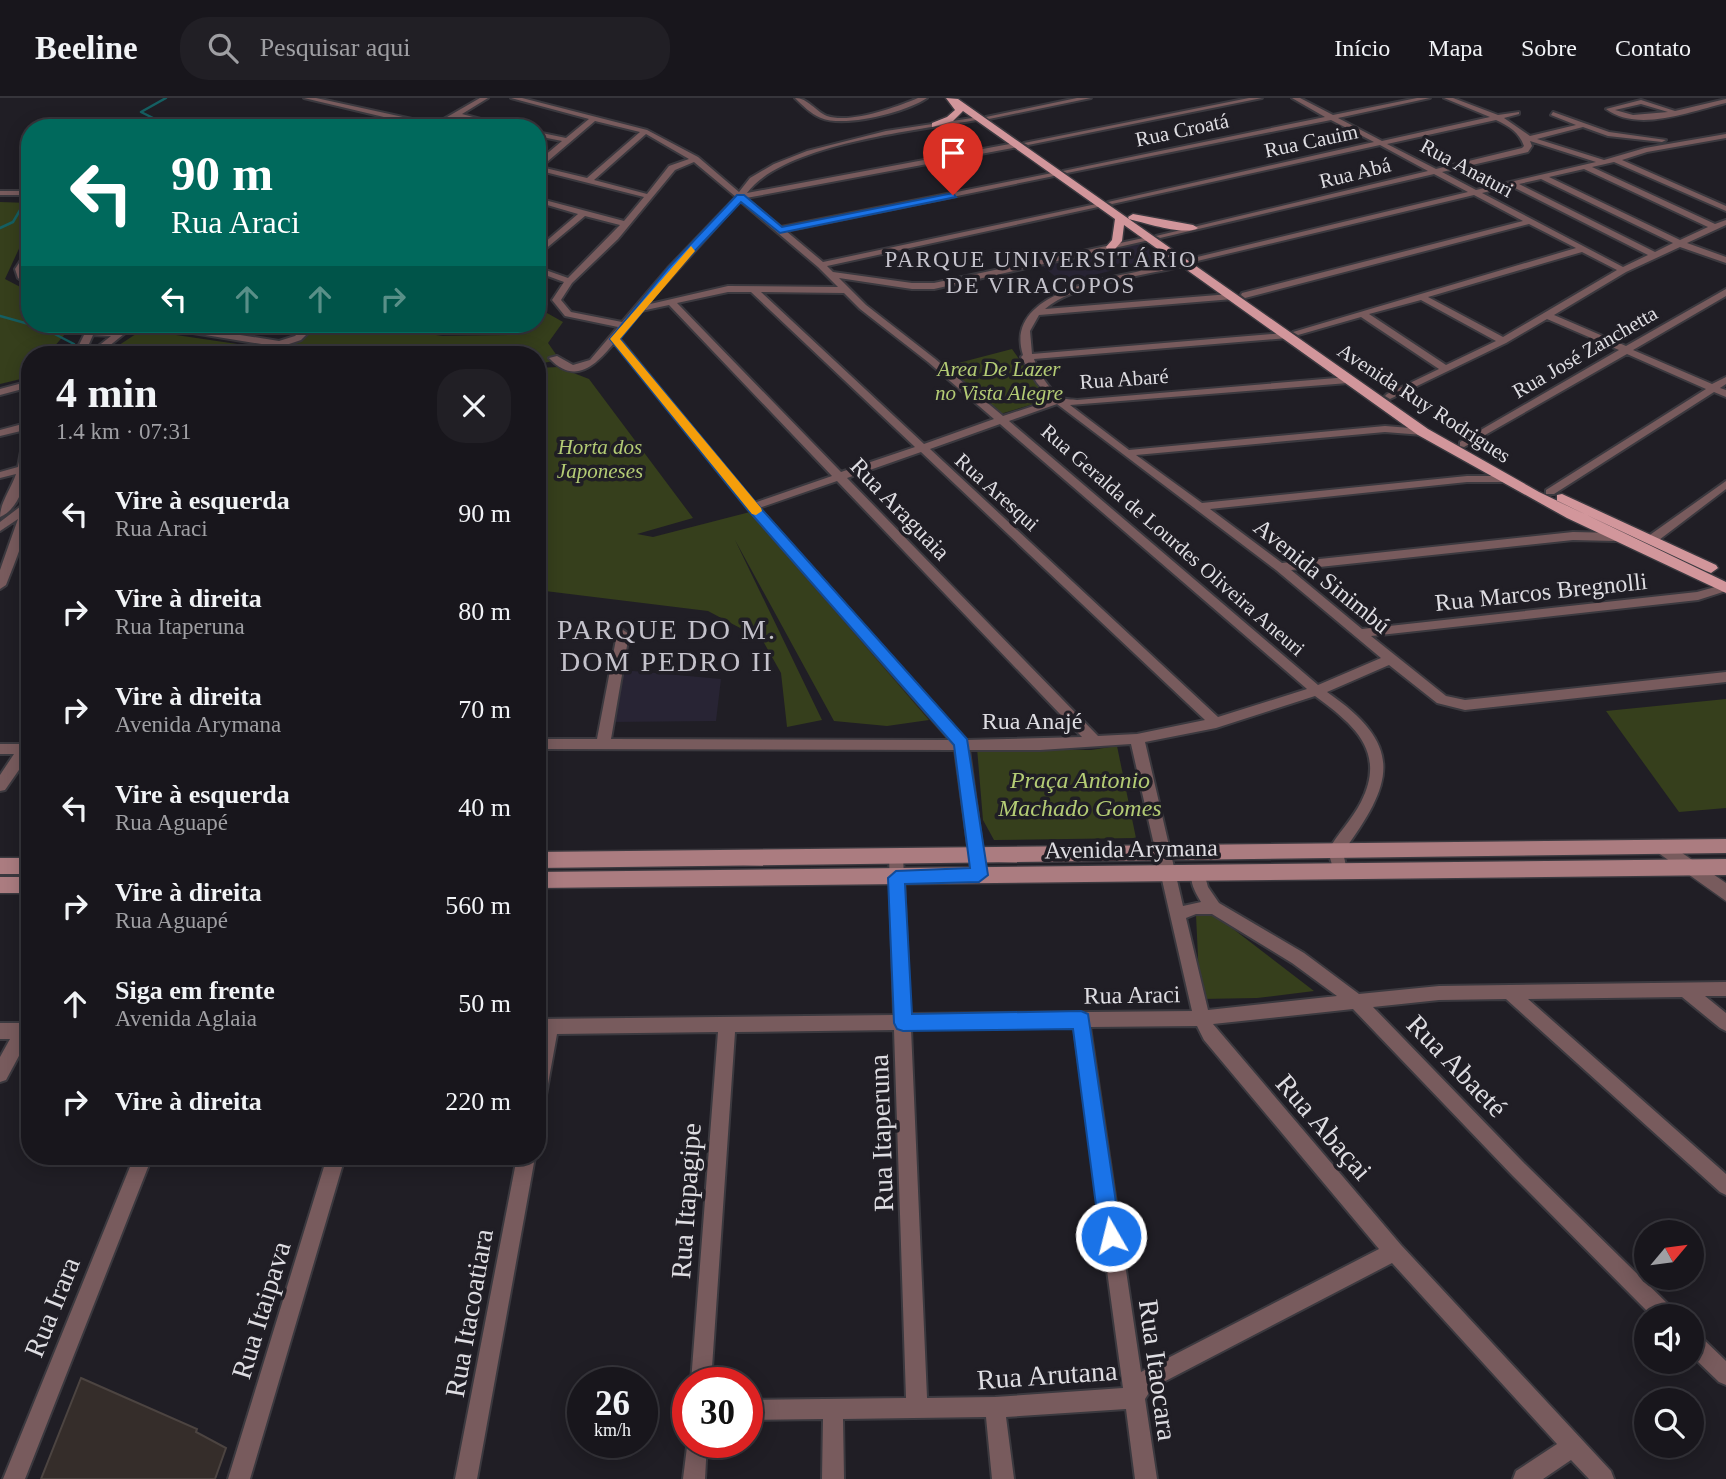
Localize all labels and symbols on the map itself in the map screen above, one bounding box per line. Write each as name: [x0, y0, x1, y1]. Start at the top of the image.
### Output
street label: Rua Croatá: [1133, 108, 1232, 152]
street label: Rua Cauim: [1262, 119, 1360, 163]
pin: [923, 123, 983, 195]
street label: Rua Anaturi: [1416, 133, 1518, 203]
street label: Rua Abá: [1317, 152, 1394, 193]
district label: PARQUE UNIVERSITÁRIO DE VIRACOPOS: [884, 247, 1198, 298]
street label: Rua José Zanchetta: [1508, 300, 1662, 403]
street label: Avenida Ruy Rodrigues: [1333, 338, 1515, 468]
park label: Area De Lazer no Vista Alegre: [935, 357, 1063, 405]
street label: Rua Abaré: [1079, 364, 1169, 394]
street label: Rua Geralda de Lourdes Oliveira Aneuri: [1036, 419, 1310, 661]
park label: Horta dos Japoneses: [557, 435, 643, 483]
street label: Rua Aresqui: [950, 448, 1044, 536]
street label: Rua Araguaia: [845, 453, 955, 565]
street label: Avenida Sinimbú: [1249, 513, 1395, 639]
street label: Rua Marcos Bregnolli: [1434, 568, 1649, 616]
district label: PARQUE DO M. DOM PEDRO II: [557, 614, 777, 677]
street label: Rua Anajé: [982, 708, 1082, 734]
park label: Praça Antonio Machado Gomes: [997, 767, 1162, 821]
street label: Avenida Arymana: [1044, 834, 1218, 864]
street label: Rua Araci: [1083, 981, 1181, 1009]
street label: Rua Abaeté: [1401, 1009, 1513, 1123]
street label: Rua Itaperuna: [863, 1053, 899, 1212]
street label: Rua Abaçai: [1270, 1068, 1378, 1186]
street label: Rua Itapagipe: [665, 1122, 707, 1280]
position arrow: [1074, 1199, 1148, 1273]
north arrow: [1634, 1220, 1704, 1290]
street label: Rua Itacoatiara: [439, 1226, 499, 1400]
street label: Rua Itaipava: [225, 1237, 297, 1383]
street label: Rua Irara: [18, 1252, 86, 1361]
street label: Rua Itaocara: [1133, 1297, 1183, 1443]
street label: Rua Arutana: [976, 1355, 1119, 1395]
speed limit sign: 30: [672, 1367, 763, 1458]

